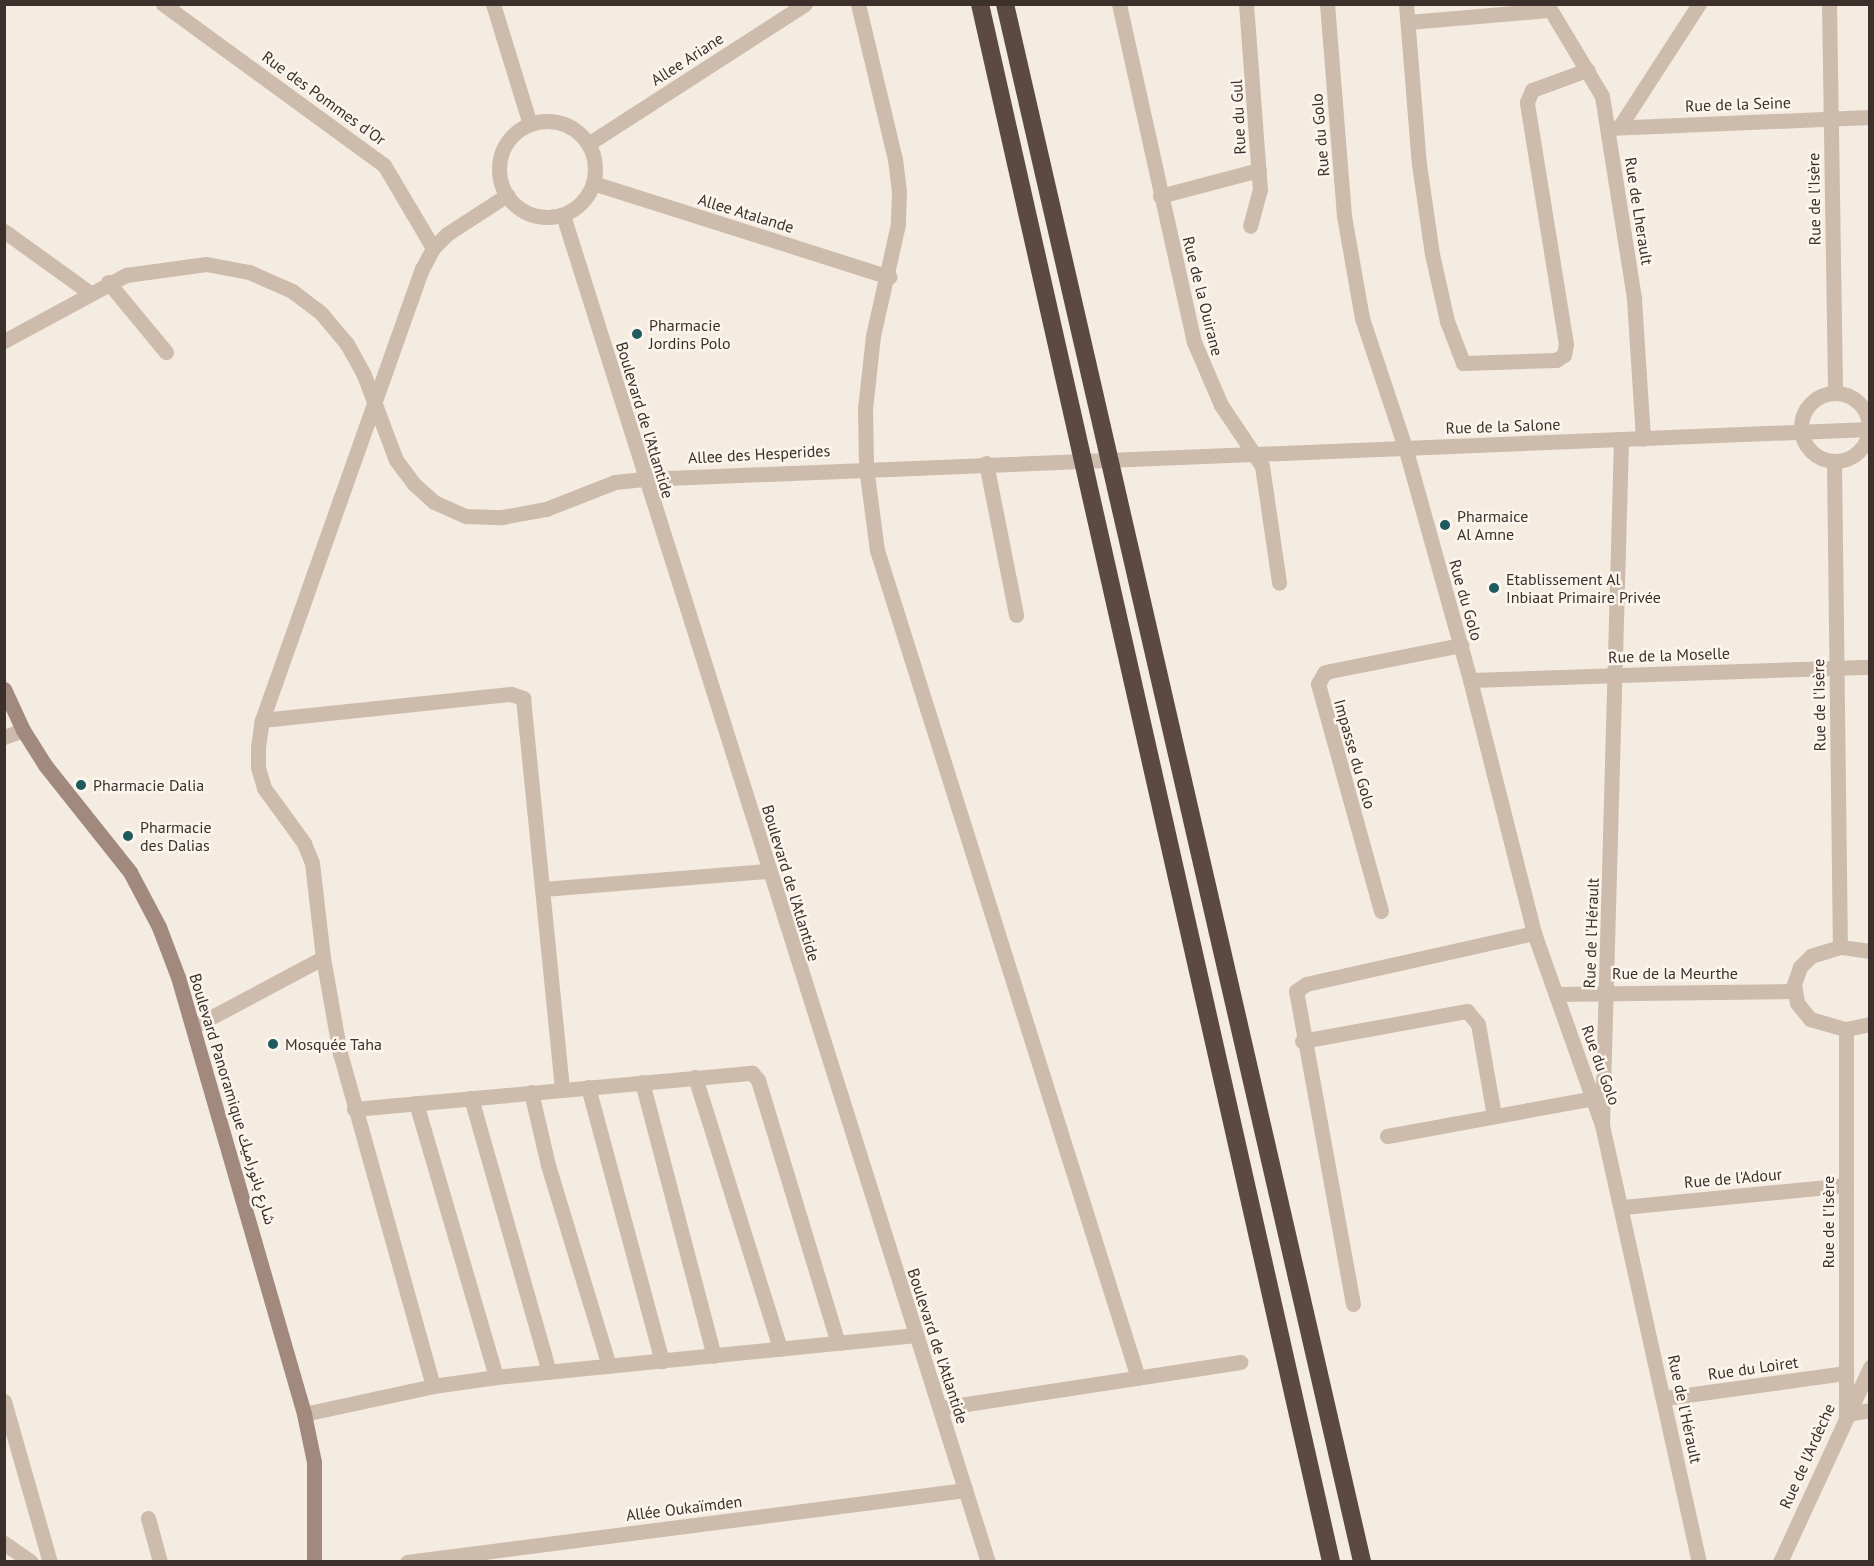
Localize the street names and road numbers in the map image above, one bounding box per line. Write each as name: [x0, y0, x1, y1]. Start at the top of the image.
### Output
street label: Allee Ariane: [647, 28, 727, 90]
street label: Rue des Pommes d'Or: [258, 47, 390, 149]
street label: Rue du Gul: [1226, 79, 1250, 155]
street label: Rue du Golo: [1307, 93, 1333, 177]
street label: Rue de la Seine: [1685, 93, 1791, 115]
street label: Rue de l'Isère: [1804, 153, 1824, 245]
street label: Rue de Lherault: [1621, 156, 1657, 266]
street label: Allee Atalande: [696, 189, 796, 237]
street label: Rue de la Ouirane: [1179, 234, 1227, 358]
street label: Boulevard de l'Atlantide: [612, 339, 678, 501]
street label: Rue de la Salone: [1445, 414, 1561, 438]
street label: Allee des Hesperides: [687, 441, 831, 467]
street label: Rue du Golo: [1445, 557, 1487, 643]
street label: Rue de la Moselle: [1608, 643, 1730, 667]
street label: Rue de l'Isère: [1809, 659, 1829, 751]
street label: Impasse du Golo: [1330, 697, 1380, 811]
street label: Boulevard de l'Atlantide: [758, 802, 824, 964]
street label: Rue de l'Hérault: [1579, 877, 1603, 989]
street label: Rue de la Meurthe: [1612, 963, 1738, 983]
street label: Boulevard Panoramique شارع بانوراميك: [186, 971, 280, 1227]
street label: Rue du Golo: [1578, 1022, 1624, 1108]
street label: Rue de l'Adour: [1683, 1164, 1783, 1192]
street label: Rue de l'Isère: [1818, 1176, 1838, 1268]
street label: Boulevard de l'Atlantide: [904, 1266, 972, 1426]
street label: Rue du Loiret: [1707, 1352, 1799, 1384]
street label: Rue de l'Hérault: [1664, 1353, 1706, 1465]
street label: Rue de l'Ardèche: [1775, 1400, 1839, 1512]
street label: Allée Oukaïmden: [625, 1491, 743, 1525]

